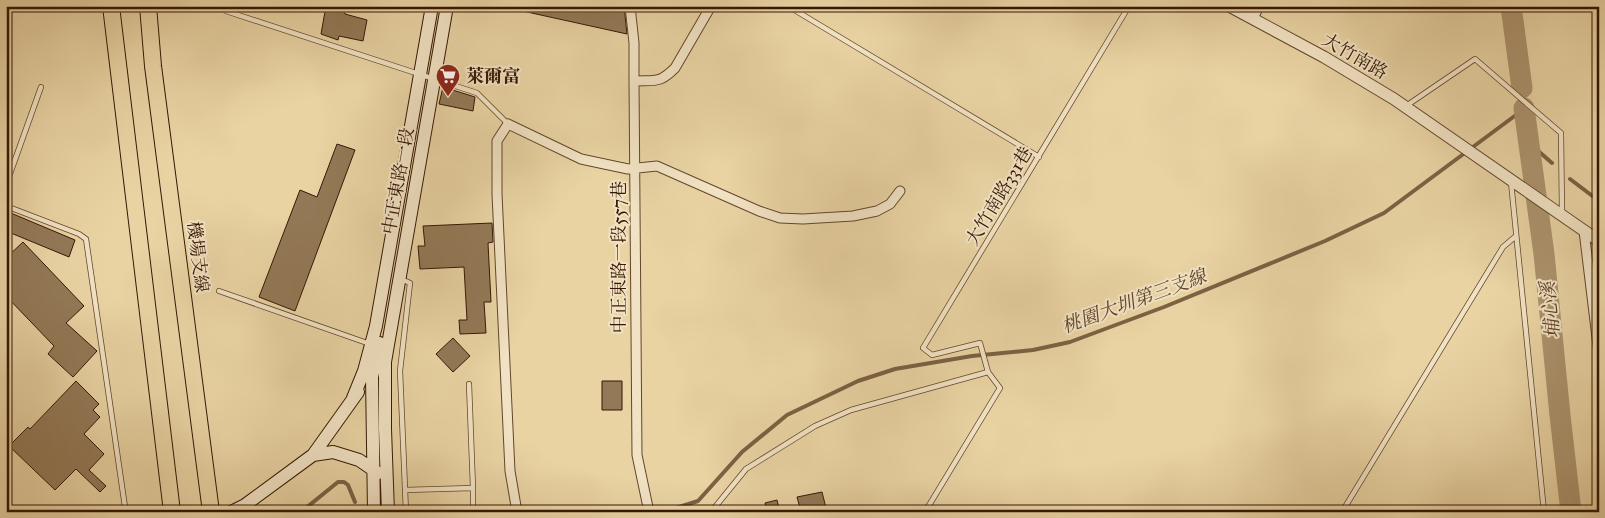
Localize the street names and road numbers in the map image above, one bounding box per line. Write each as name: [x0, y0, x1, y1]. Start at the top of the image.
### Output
street label: 大竹南路: [1318, 28, 1392, 84]
street label: 中正東路一段: [378, 126, 418, 236]
street label: 大竹南路331巷: [961, 143, 1037, 249]
street label: 中正東路一段557巷: [608, 181, 630, 333]
street label: 機場支線: [183, 220, 213, 294]

